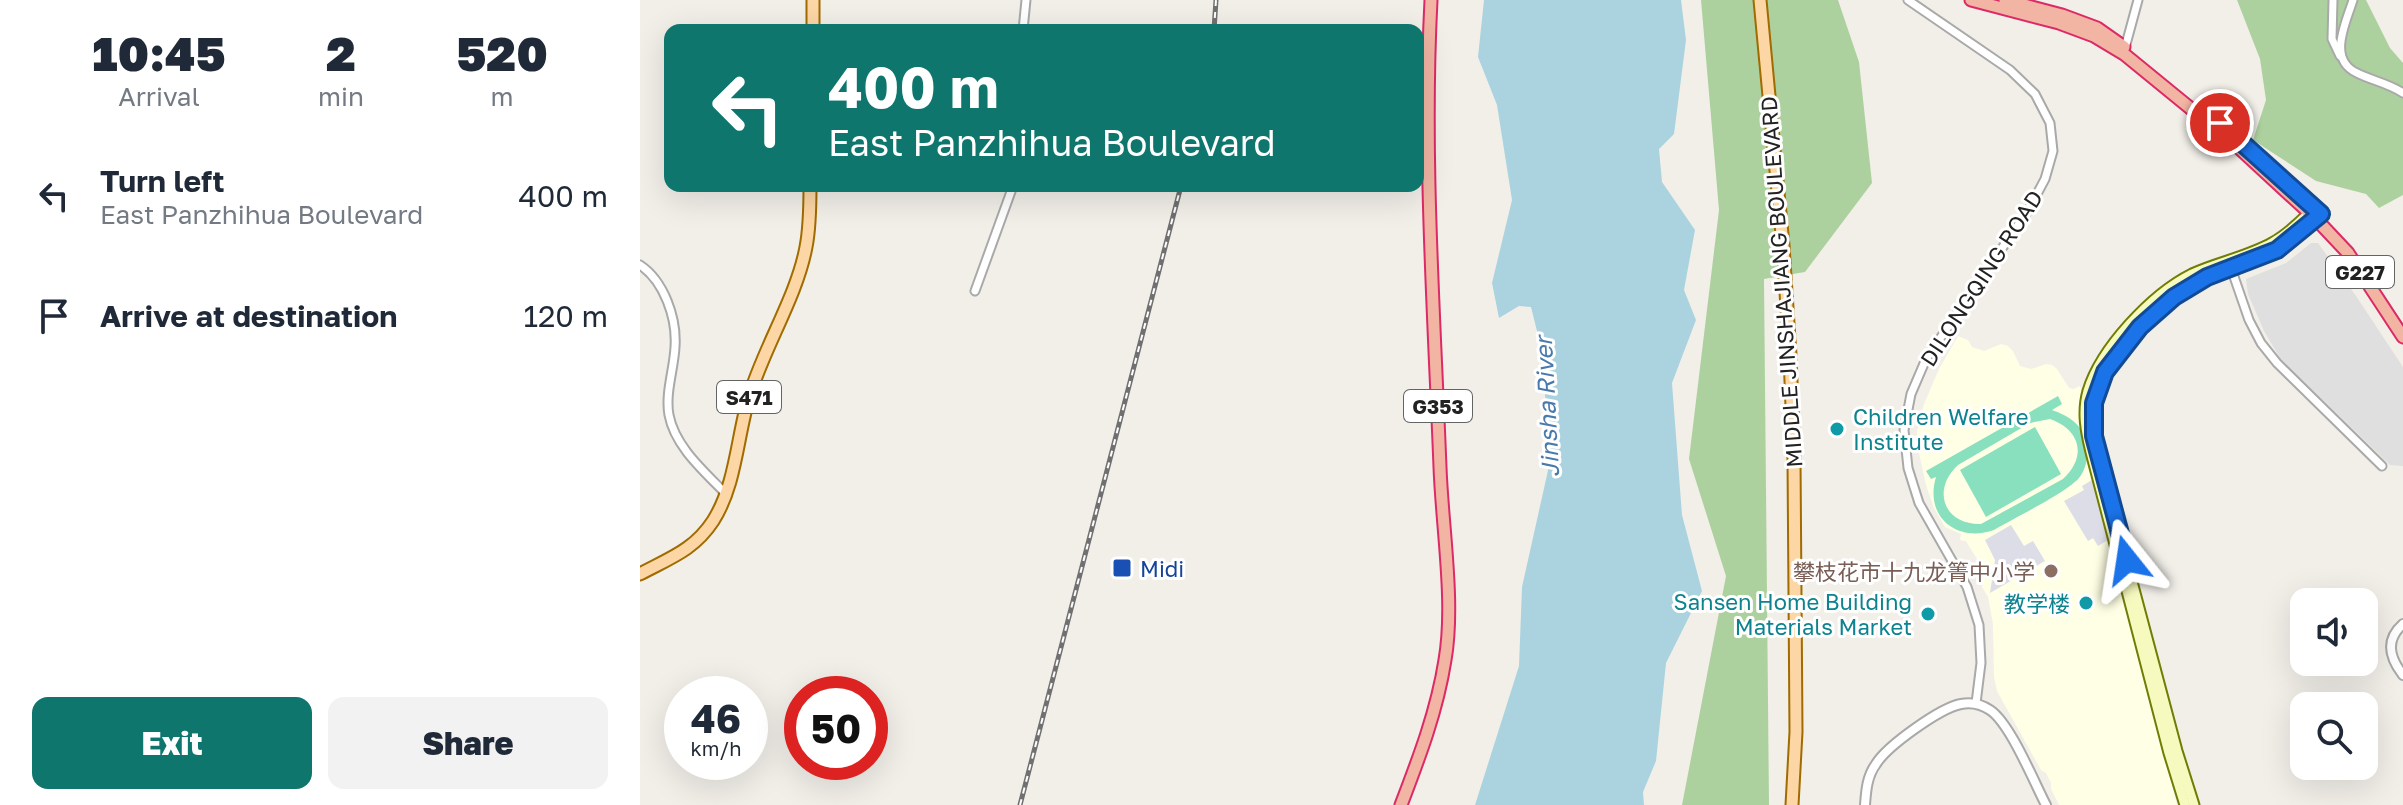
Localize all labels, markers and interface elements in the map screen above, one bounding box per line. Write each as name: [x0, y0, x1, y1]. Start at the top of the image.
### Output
text: 10:45: [92, 24, 226, 82]
text: 2: [326, 24, 356, 82]
text: 520: [456, 24, 548, 82]
text: 400 m: [828, 53, 999, 120]
icon: left: [696, 56, 800, 160]
text: Arrival: [118, 81, 200, 112]
text: min: [318, 81, 364, 112]
text: m: [490, 81, 513, 112]
pin: [2186, 89, 2254, 157]
street label: MIDDLE JINSHAJIANG BOULEVARD: [1755, 95, 1807, 469]
icon: arrive: [2198, 101, 2242, 145]
text: East Panzhihua Boulevard: [828, 121, 1276, 164]
text: Turn left: [100, 163, 225, 199]
icon: left: [32, 174, 76, 218]
text: 400 m: [518, 178, 608, 214]
street label: DILONGQING ROAD: [1914, 185, 2048, 371]
text: East Panzhihua Boulevard: [100, 199, 423, 230]
road number: G227: [2326, 256, 2394, 288]
icon: arrive: [32, 294, 76, 338]
text: Arrive at destination: [100, 298, 397, 334]
text: 120 m: [523, 298, 608, 334]
water label: Jinsha River: [1528, 332, 1564, 478]
road number: S471: [717, 381, 781, 413]
road number: G353: [1404, 390, 1472, 422]
place label: Children Welfare Institute: [1853, 403, 2029, 455]
marker: Children Welfare Institute: [1828, 420, 1846, 438]
position arrow: [2085, 518, 2169, 602]
place label: Midi: [1140, 555, 1184, 582]
marker: Midi: [1111, 557, 1133, 579]
place label: 攀枝花市十九龙箐中小学: [1793, 558, 2035, 585]
marker: 攀枝花市十九龙箐中小学: [2042, 562, 2060, 580]
place label: Sansen Home Building Materials Market: [1674, 588, 1912, 640]
map controls: [2290, 588, 2378, 780]
button: sound: [2290, 588, 2378, 676]
place label: 教学楼: [2004, 590, 2070, 617]
marker: 教学楼: [2077, 594, 2095, 612]
marker: Sansen Home Building Materials Market: [1919, 605, 1937, 623]
speed limit sign: 50: [784, 676, 888, 780]
button: search: [2290, 692, 2378, 780]
text: 46: [691, 694, 741, 742]
button: Exit: [32, 697, 312, 789]
button: Share: [328, 697, 608, 789]
text: km/h: [691, 736, 741, 760]

